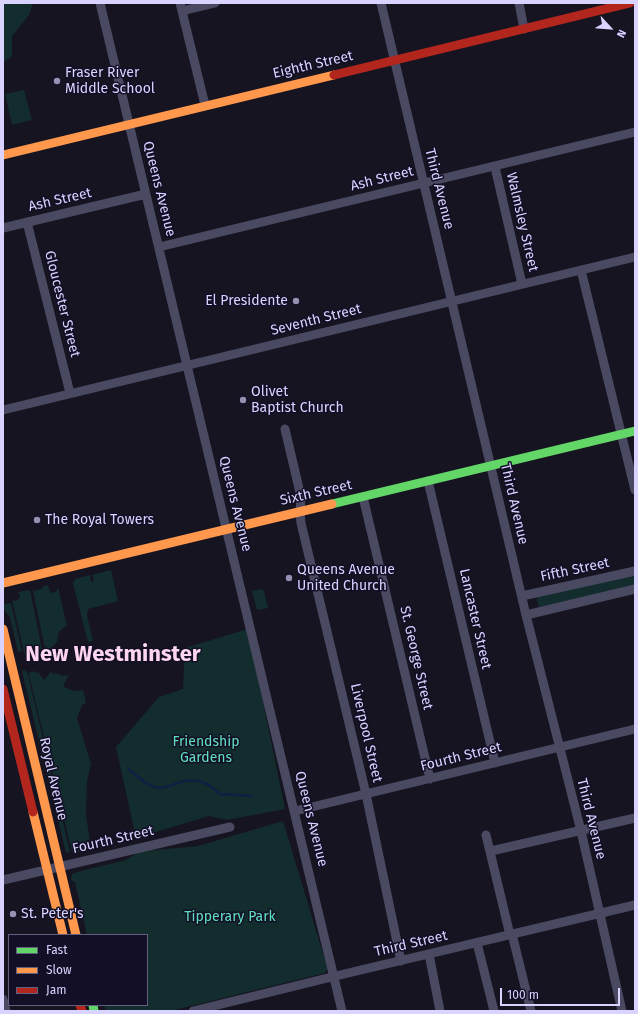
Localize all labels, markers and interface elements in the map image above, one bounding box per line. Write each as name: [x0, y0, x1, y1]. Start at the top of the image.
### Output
north arrow: [590, 8, 630, 48]
text: N: [614, 27, 629, 40]
street label: Eighth Street: [271, 48, 355, 82]
place label: Fraser River Middle School: [65, 65, 155, 98]
marker: Fraser River Middle School: [52, 76, 62, 86]
street label: Queens Avenue: [139, 139, 179, 239]
street label: Third Avenue: [421, 147, 457, 231]
street label: Ash Street: [349, 163, 415, 195]
street label: Walmsley Street: [502, 171, 542, 273]
street label: Ash Street: [27, 185, 93, 215]
street label: Gloucester Street: [41, 249, 83, 359]
place label: El Presidente: [205, 293, 288, 309]
marker: El Presidente: [291, 296, 301, 306]
street label: Seventh Street: [269, 301, 363, 339]
place label: Olivet Baptist Church: [251, 384, 344, 416]
marker: Olivet Baptist Church: [238, 395, 248, 405]
street label: Queens Avenue: [215, 454, 255, 554]
street label: Third Avenue: [496, 462, 532, 546]
street label: Sixth Street: [278, 477, 354, 509]
place label: The Royal Towers: [45, 512, 154, 528]
marker: The Royal Towers: [32, 515, 42, 525]
street label: Fifth Street: [539, 555, 611, 585]
place label: Queens Avenue United Church: [297, 562, 395, 594]
street label: Lancaster Street: [455, 567, 495, 671]
marker: Queens Avenue United Church: [284, 573, 294, 583]
street label: St. George Street: [396, 604, 436, 712]
district label: New Westminster: [25, 642, 201, 668]
street label: Liverpool Street: [346, 682, 386, 784]
park label: Friendship Gardens: [173, 734, 239, 766]
street label: Royal Avenue: [35, 736, 71, 822]
street label: Fourth Street: [419, 739, 503, 775]
street label: Queens Avenue: [291, 769, 331, 869]
street label: Third Avenue: [573, 777, 609, 861]
street label: Fourth Street: [71, 822, 155, 858]
place label: St. Peter's: [21, 906, 84, 922]
marker: St. Peter's: [8, 909, 18, 919]
park label: Tipperary Park: [184, 909, 276, 925]
street label: Third Street: [373, 927, 449, 961]
legend: [8, 934, 148, 1006]
text: Fast: [46, 943, 68, 957]
text: Slow: [46, 963, 72, 977]
scale bar: [502, 980, 622, 1006]
text: Jam: [46, 983, 66, 997]
text: 100 m: [507, 988, 539, 1002]

